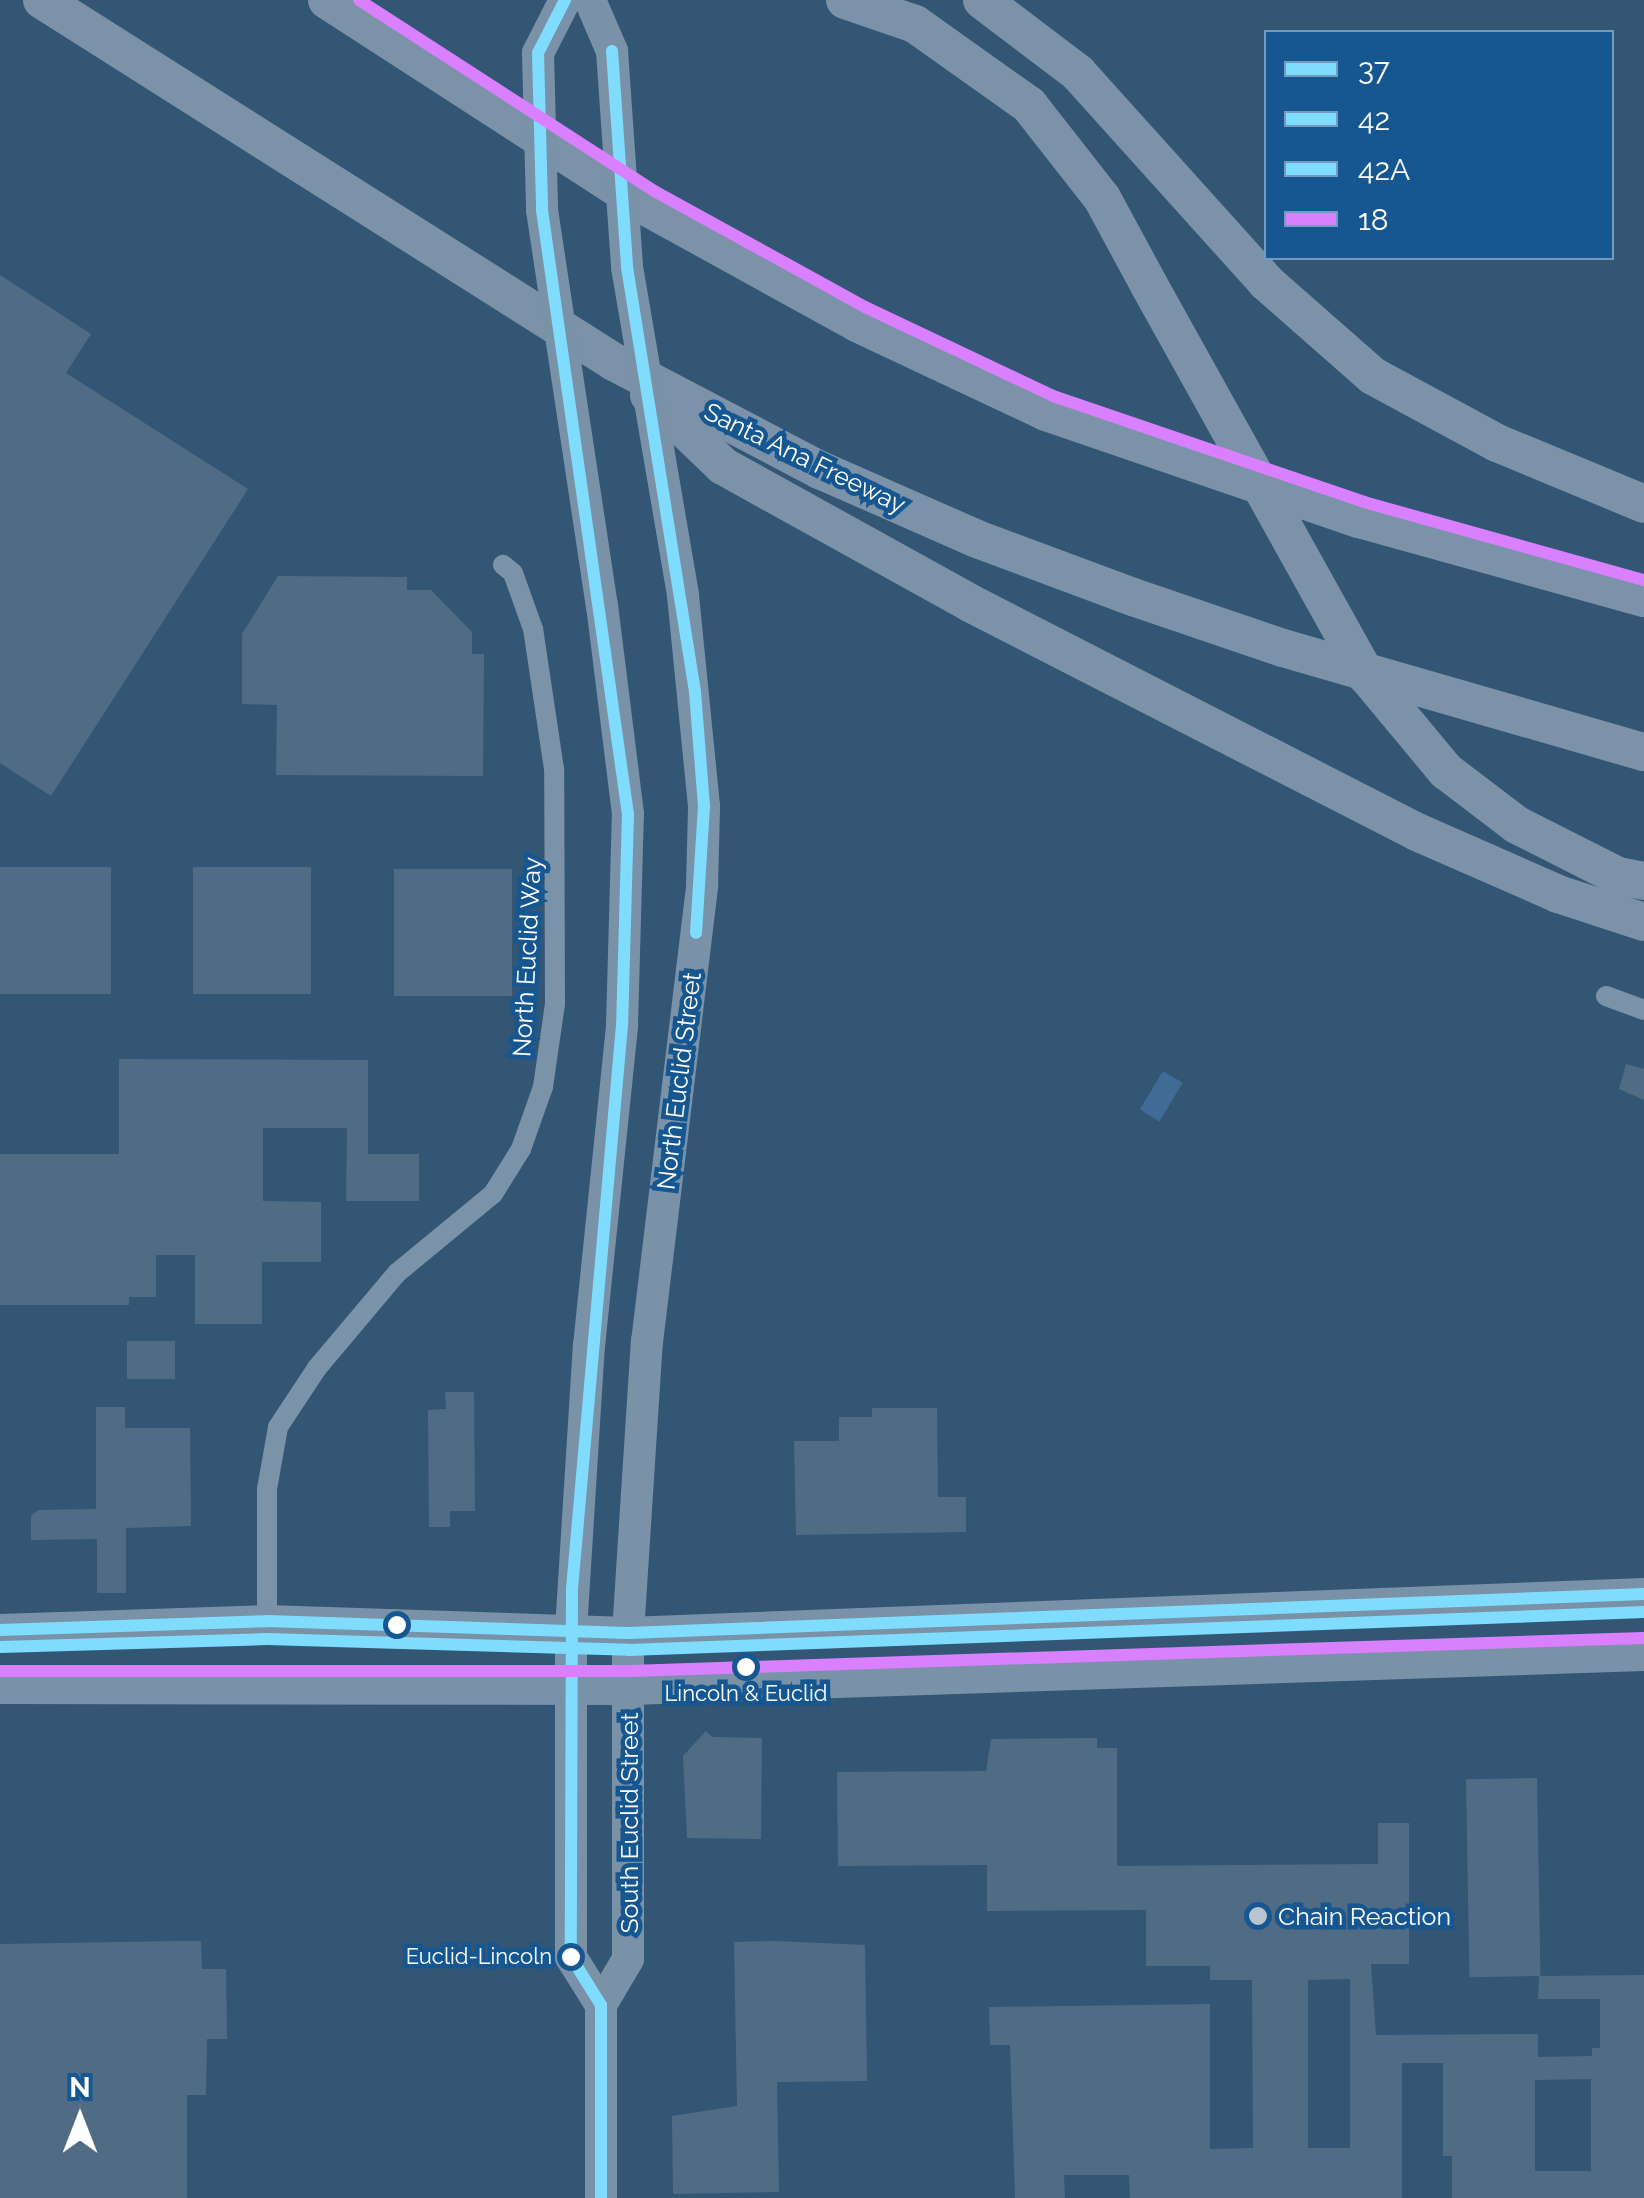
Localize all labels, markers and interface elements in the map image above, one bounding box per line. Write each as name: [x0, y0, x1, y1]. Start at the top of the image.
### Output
legend: [1264, 30, 1614, 260]
text: 37: [1358, 52, 1390, 87]
text: 42: [1358, 102, 1390, 137]
text: 42A: [1358, 152, 1410, 187]
text: 18: [1358, 202, 1389, 237]
street label: Santa Ana Freeway: [699, 396, 911, 520]
street label: North Euclid Way: [507, 856, 547, 1058]
street label: North Euclid Street: [651, 970, 707, 1192]
unlabelled marker: [387, 1615, 407, 1635]
marker: Lincoln & Euclid: [736, 1657, 756, 1677]
place label: Lincoln & Euclid: [665, 1681, 827, 1707]
street label: South Euclid Street: [614, 1712, 644, 1934]
place label: Chain Reaction: [1278, 1901, 1451, 1931]
marker: Chain Reaction: [1247, 1905, 1269, 1927]
place label: Euclid-Lincoln: [406, 1944, 552, 1970]
marker: Euclid-Lincoln: [561, 1947, 581, 1967]
north arrow: [30, 2068, 130, 2168]
text: N: [69, 2071, 91, 2104]

